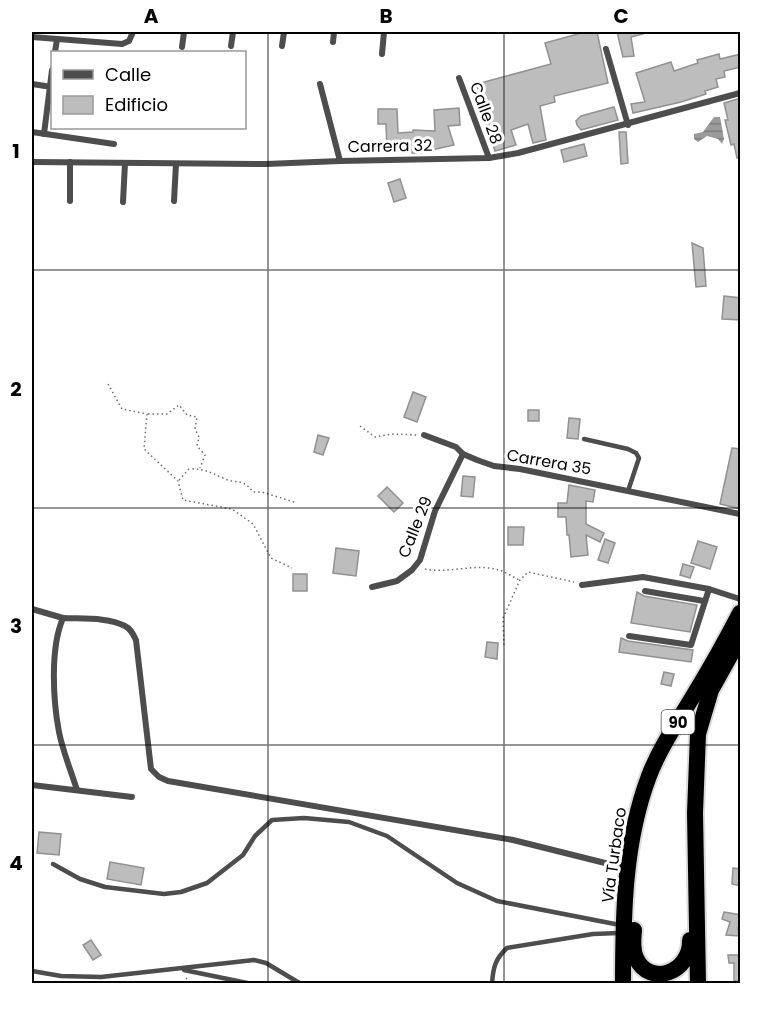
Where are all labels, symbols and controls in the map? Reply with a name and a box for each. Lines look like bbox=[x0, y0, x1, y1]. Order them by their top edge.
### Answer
text: A bbox=[144, 2, 159, 30]
text: B bbox=[379, 2, 393, 30]
text: C bbox=[613, 2, 629, 30]
legend bbox=[51, 51, 246, 129]
text: Calle bbox=[105, 62, 151, 87]
street label: Calle 28 bbox=[464, 79, 508, 147]
text: Edificio bbox=[105, 92, 168, 117]
street label: Carrera 32 bbox=[347, 134, 433, 158]
text: 1 bbox=[12, 137, 20, 165]
text: 2 bbox=[10, 375, 22, 403]
street label: Carrera 35 bbox=[505, 443, 593, 481]
street label: Calle 29 bbox=[392, 493, 438, 561]
text: 3 bbox=[10, 612, 22, 640]
road number: 90 bbox=[662, 710, 694, 734]
street label: Vía Turbaco bbox=[596, 806, 632, 904]
text: 4 bbox=[9, 849, 23, 877]

